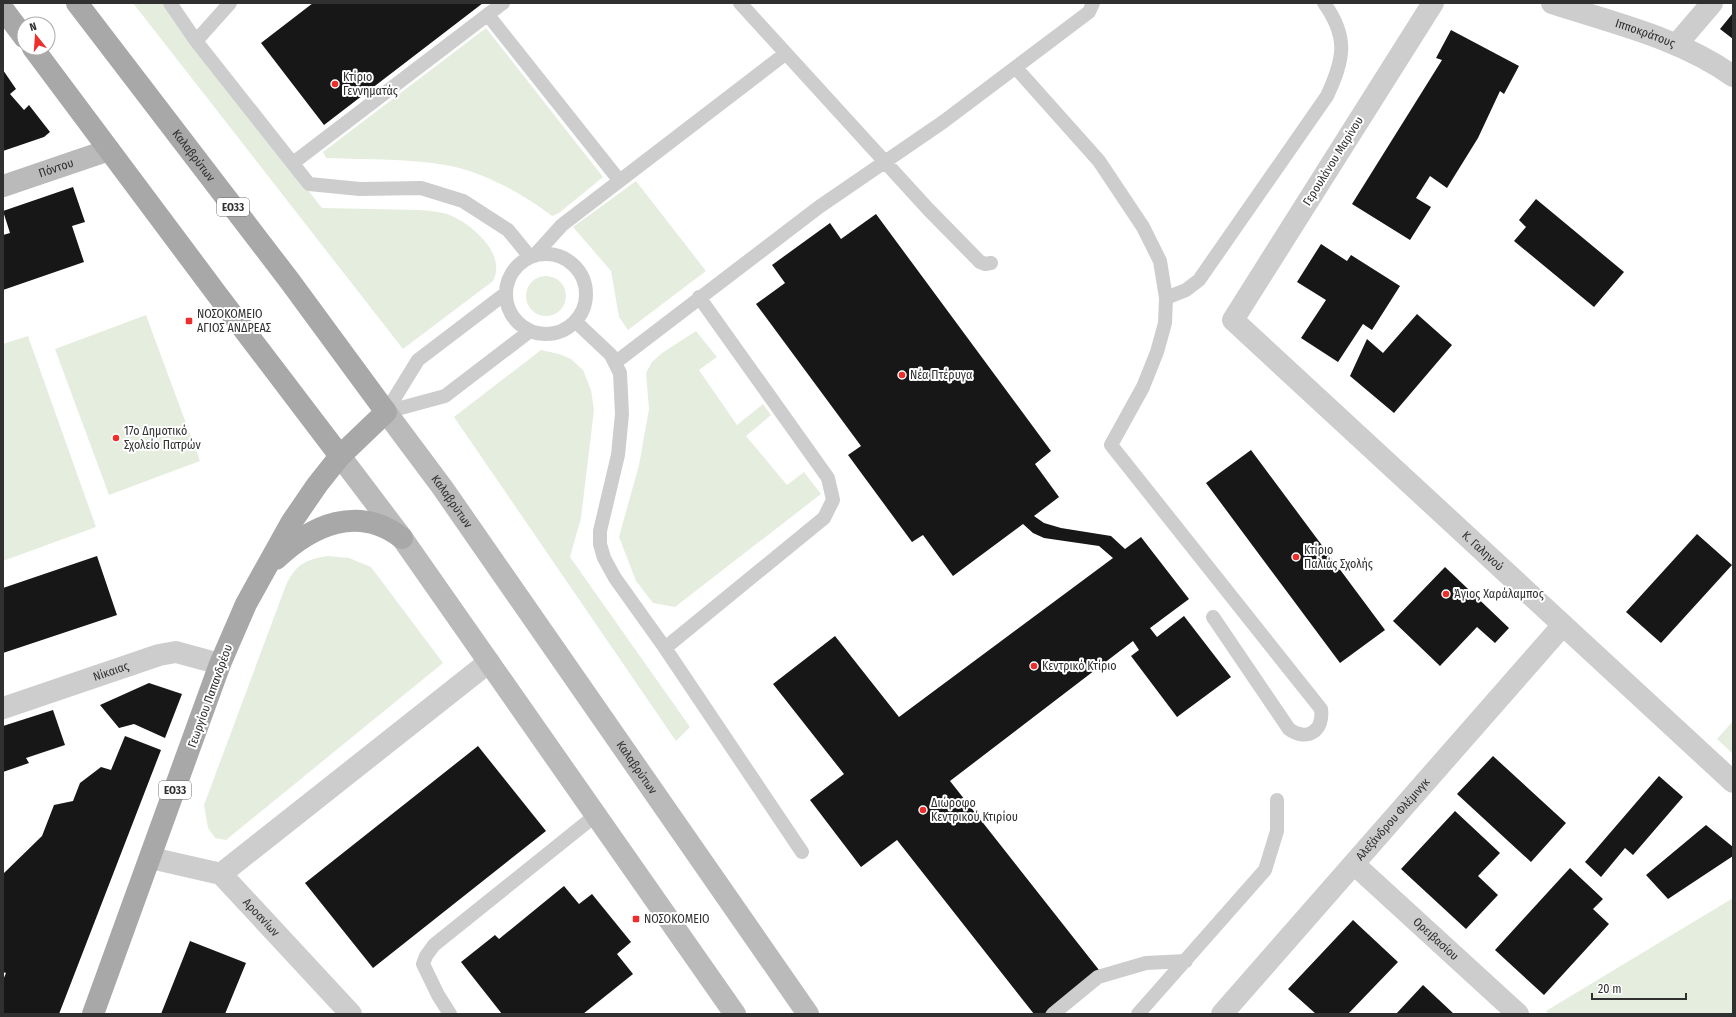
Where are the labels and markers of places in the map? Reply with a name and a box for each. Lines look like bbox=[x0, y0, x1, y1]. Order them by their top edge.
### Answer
place label: Κτίριο Γεννηματάς bbox=[343, 70, 398, 98]
marker: Κτίριο Γεννηματάς bbox=[330, 79, 340, 89]
place label: ΝΟΣΟΚΟΜΕΙΟ ΑΓΙΟΣ ΑΝΔΡΕΑΣ bbox=[197, 307, 271, 335]
marker: ΝΟΣΟΚΟΜΕΙΟ ΑΓΙΟΣ ΑΝΔΡΕΑΣ bbox=[184, 316, 194, 326]
place label: Νέα Πτέρυγα bbox=[910, 368, 972, 382]
marker: Νέα Πτέρυγα bbox=[897, 370, 907, 380]
place label: 17ο Δημοτικό Σχολείο Πατρών bbox=[124, 424, 201, 452]
marker: 17ο Δημοτικό Σχολείο Πατρών bbox=[111, 433, 121, 443]
place label: Κτίριο Παλιάς Σχολής bbox=[1304, 543, 1373, 571]
marker: Κτίριο Παλιάς Σχολής bbox=[1291, 552, 1301, 562]
place label: Άγιος Χαράλαμπος bbox=[1454, 587, 1544, 601]
marker: Άγιος Χαράλαμπος bbox=[1441, 589, 1451, 599]
place label: Κεντρικό Κτίριο bbox=[1042, 659, 1117, 673]
marker: Κεντρικό Κτίριο bbox=[1029, 661, 1039, 671]
place label: Διώροφο Κεντρικού Κτιρίου bbox=[931, 796, 1018, 824]
marker: Διώροφο Κεντρικού Κτιρίου bbox=[918, 805, 928, 815]
place label: ΝΟΣΟΚΟΜΕΙΟ bbox=[644, 912, 710, 926]
marker: ΝΟΣΟΚΟΜΕΙΟ bbox=[631, 914, 641, 924]

